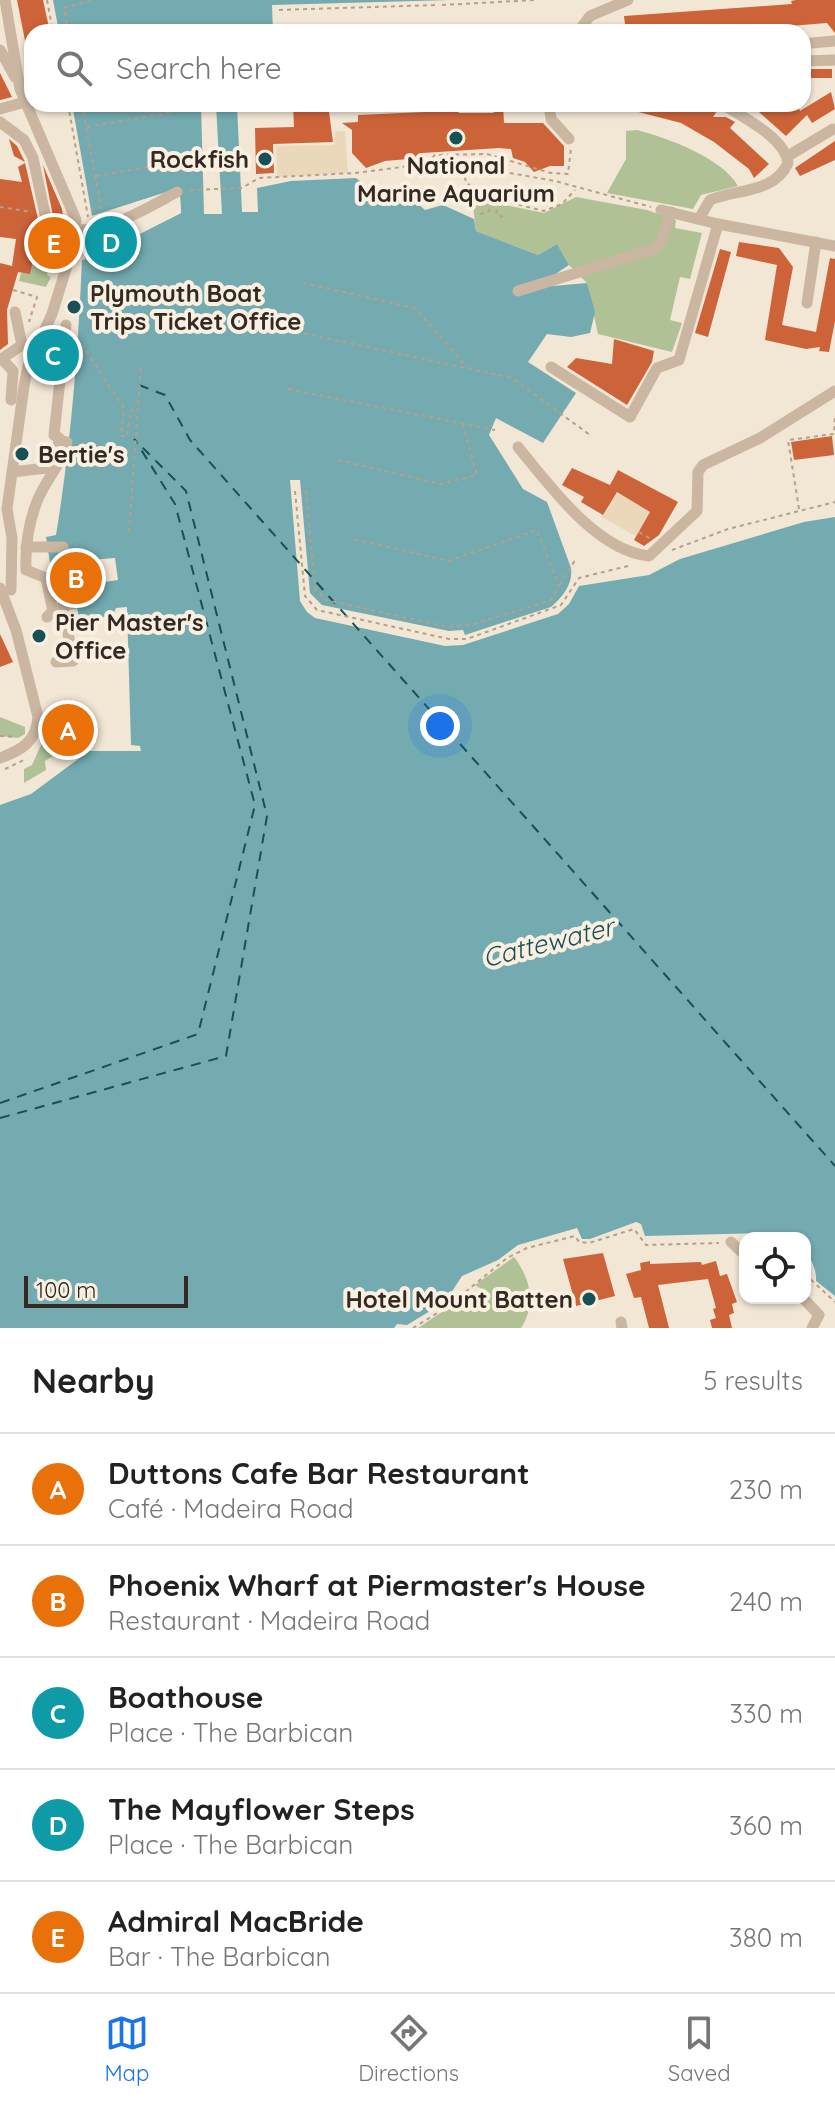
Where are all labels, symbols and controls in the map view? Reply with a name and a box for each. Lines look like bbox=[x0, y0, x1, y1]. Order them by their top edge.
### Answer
search box bbox=[24, 24, 811, 112]
icon: search bbox=[52, 46, 96, 90]
text: Search here bbox=[116, 49, 282, 87]
marker: National Marine Aquarium bbox=[447, 129, 465, 147]
place label: Rockfish bbox=[150, 144, 249, 174]
marker: Rockfish bbox=[256, 150, 274, 168]
place label: National Marine Aquarium bbox=[357, 150, 555, 208]
pin: D bbox=[85, 212, 137, 272]
pin: E bbox=[28, 213, 80, 273]
place label: Plymouth Boat Trips Ticket Office bbox=[90, 278, 302, 336]
marker: Plymouth Boat Trips Ticket Office bbox=[65, 298, 83, 316]
pin: C bbox=[27, 325, 79, 385]
place label: Bertie's bbox=[38, 439, 125, 469]
marker: Bertie's bbox=[13, 445, 31, 463]
pin: B bbox=[50, 548, 102, 608]
place label: Pier Master's Office bbox=[55, 607, 204, 665]
marker: Pier Master's Office bbox=[30, 627, 48, 645]
pin: A bbox=[42, 700, 94, 760]
your location bbox=[420, 706, 460, 746]
water label: Cattewater bbox=[479, 909, 620, 974]
map controls bbox=[739, 1232, 811, 1304]
button: locate bbox=[739, 1232, 811, 1304]
scale bar bbox=[24, 1272, 188, 1308]
text: 100 m bbox=[36, 1276, 96, 1304]
place label: Hotel Mount Batten bbox=[345, 1284, 573, 1314]
marker: Hotel Mount Batten bbox=[580, 1290, 598, 1308]
text: Nearby bbox=[32, 1359, 155, 1402]
text: 5 results bbox=[703, 1364, 803, 1397]
text: Duttons Cafe Bar Restaurant bbox=[108, 1454, 529, 1492]
text: A bbox=[50, 1473, 66, 1506]
text: 230 m bbox=[729, 1473, 803, 1506]
text: Café · Madeira Road bbox=[108, 1492, 353, 1525]
text: Phoenix Wharf at Piermaster's House bbox=[108, 1566, 646, 1604]
text: B bbox=[49, 1585, 67, 1618]
text: 240 m bbox=[729, 1585, 803, 1618]
text: Restaurant · Madeira Road bbox=[108, 1604, 430, 1637]
text: Boathouse bbox=[108, 1678, 264, 1716]
text: C bbox=[50, 1697, 66, 1730]
text: 330 m bbox=[729, 1697, 803, 1730]
text: Place · The Barbican bbox=[108, 1716, 353, 1749]
text: The Mayflower Steps bbox=[108, 1790, 415, 1828]
text: D bbox=[49, 1809, 67, 1842]
text: 360 m bbox=[729, 1809, 803, 1842]
text: Place · The Barbican bbox=[108, 1828, 353, 1861]
text: Admiral MacBride bbox=[108, 1902, 364, 1940]
text: E bbox=[51, 1921, 65, 1954]
text: 380 m bbox=[729, 1921, 803, 1954]
text: Bar · The Barbican bbox=[108, 1940, 330, 1973]
tab: Map bbox=[104, 2011, 149, 2087]
tab: Directions bbox=[358, 2011, 459, 2087]
tab: Saved bbox=[668, 2011, 731, 2087]

